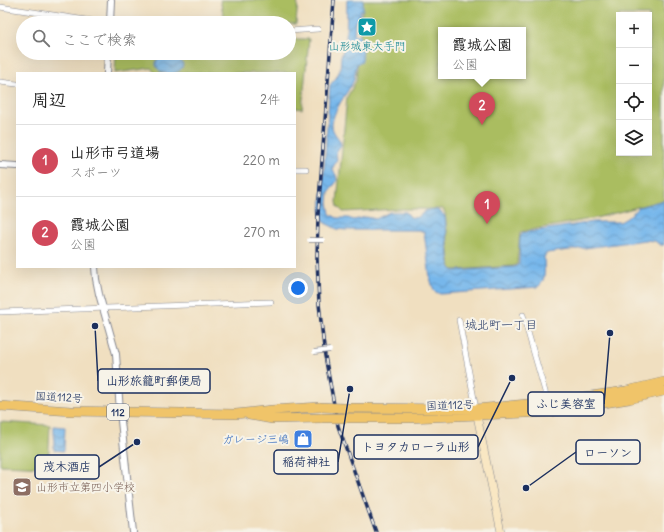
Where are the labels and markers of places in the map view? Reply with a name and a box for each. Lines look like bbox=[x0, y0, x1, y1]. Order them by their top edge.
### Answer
place icon: 山形城東大手門 bbox=[356, 16, 378, 38]
place label: 山形城東大手門 bbox=[329, 39, 406, 53]
pin: 2 bbox=[469, 92, 495, 125]
pin: 1 bbox=[474, 191, 500, 224]
callout: 山形旅籠町郵便局 bbox=[98, 369, 210, 393]
callout: ふじ美容室 bbox=[528, 392, 604, 416]
shop icon: ガレージ三嶋 bbox=[292, 428, 314, 450]
place label: ガレージ三嶋 bbox=[222, 432, 289, 446]
callout: トヨタカローラ山形 bbox=[354, 435, 478, 459]
callout: ローソン bbox=[576, 440, 640, 464]
callout: 稲荷神社 bbox=[274, 450, 338, 474]
callout: 茂木酒店 bbox=[35, 455, 99, 479]
school or university icon: 山形市立第四小学校 bbox=[11, 476, 33, 498]
place label: 山形市立第四小学校 bbox=[36, 480, 135, 494]

